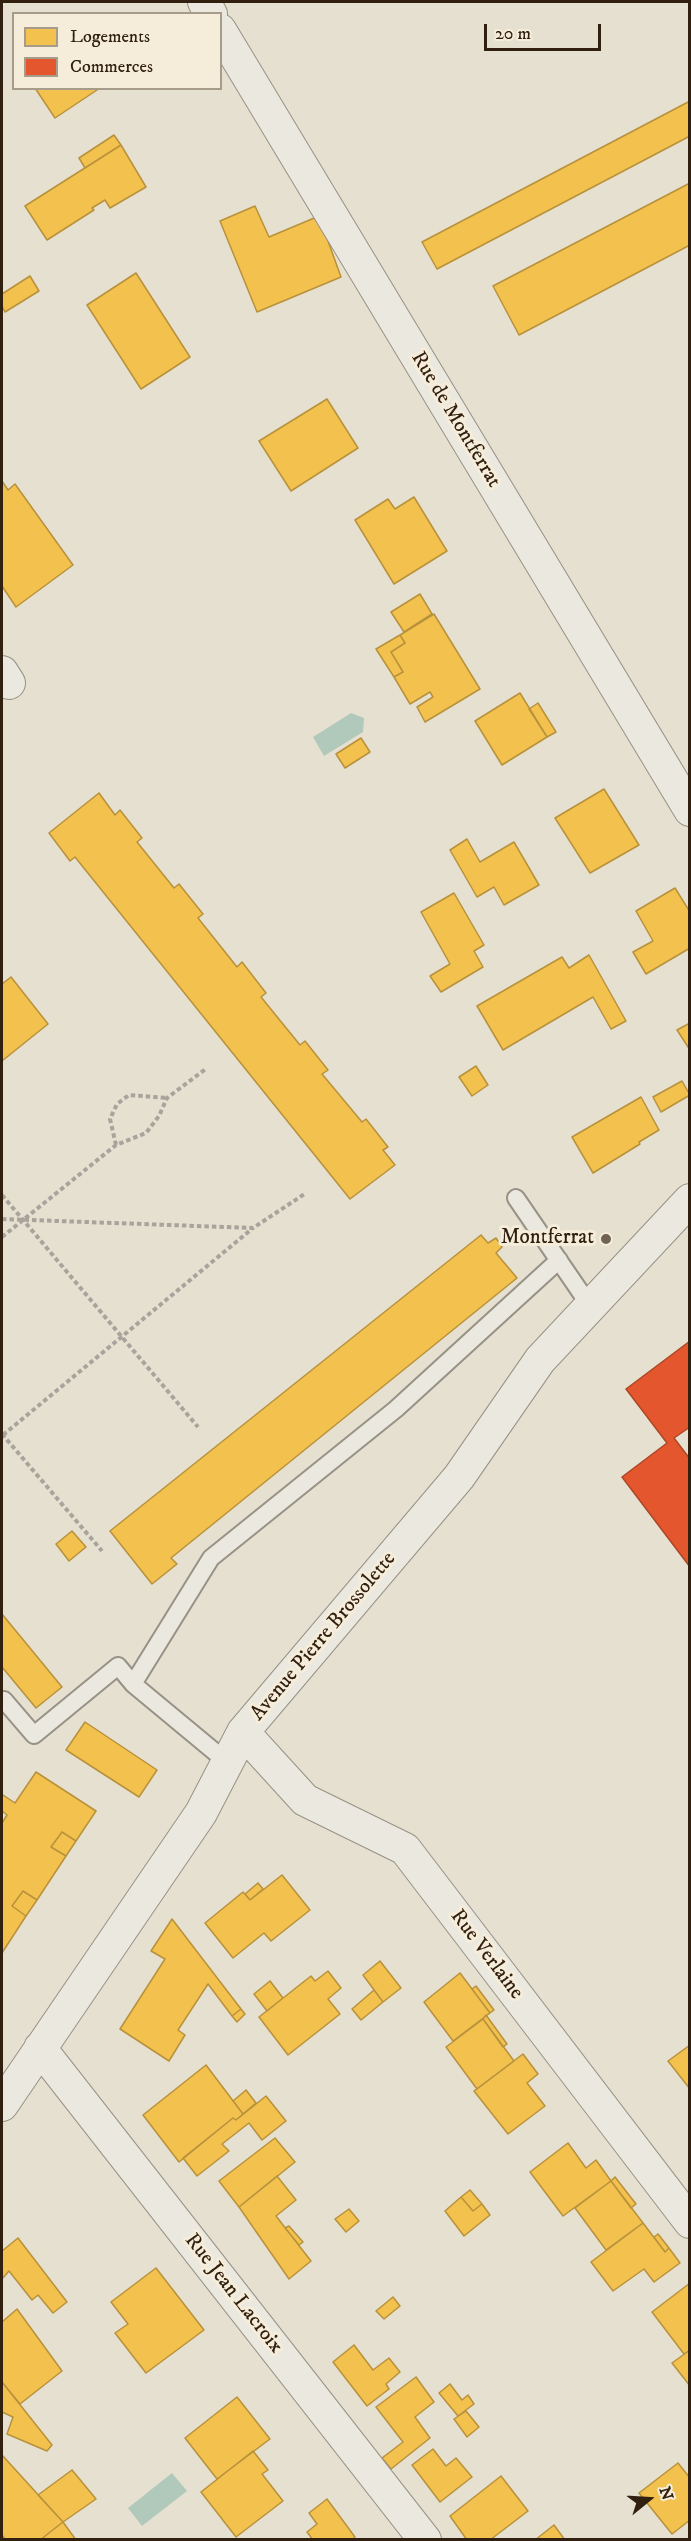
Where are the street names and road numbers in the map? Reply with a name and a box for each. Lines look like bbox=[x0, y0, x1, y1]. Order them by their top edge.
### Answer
street label: Rue de Montferrat bbox=[404, 347, 506, 493]
street label: Avenue Pierre Brossolette bbox=[246, 1547, 402, 1727]
street label: Rue Verlaine bbox=[444, 1905, 528, 2005]
street label: Rue Jean Lacroix bbox=[178, 2229, 288, 2359]

